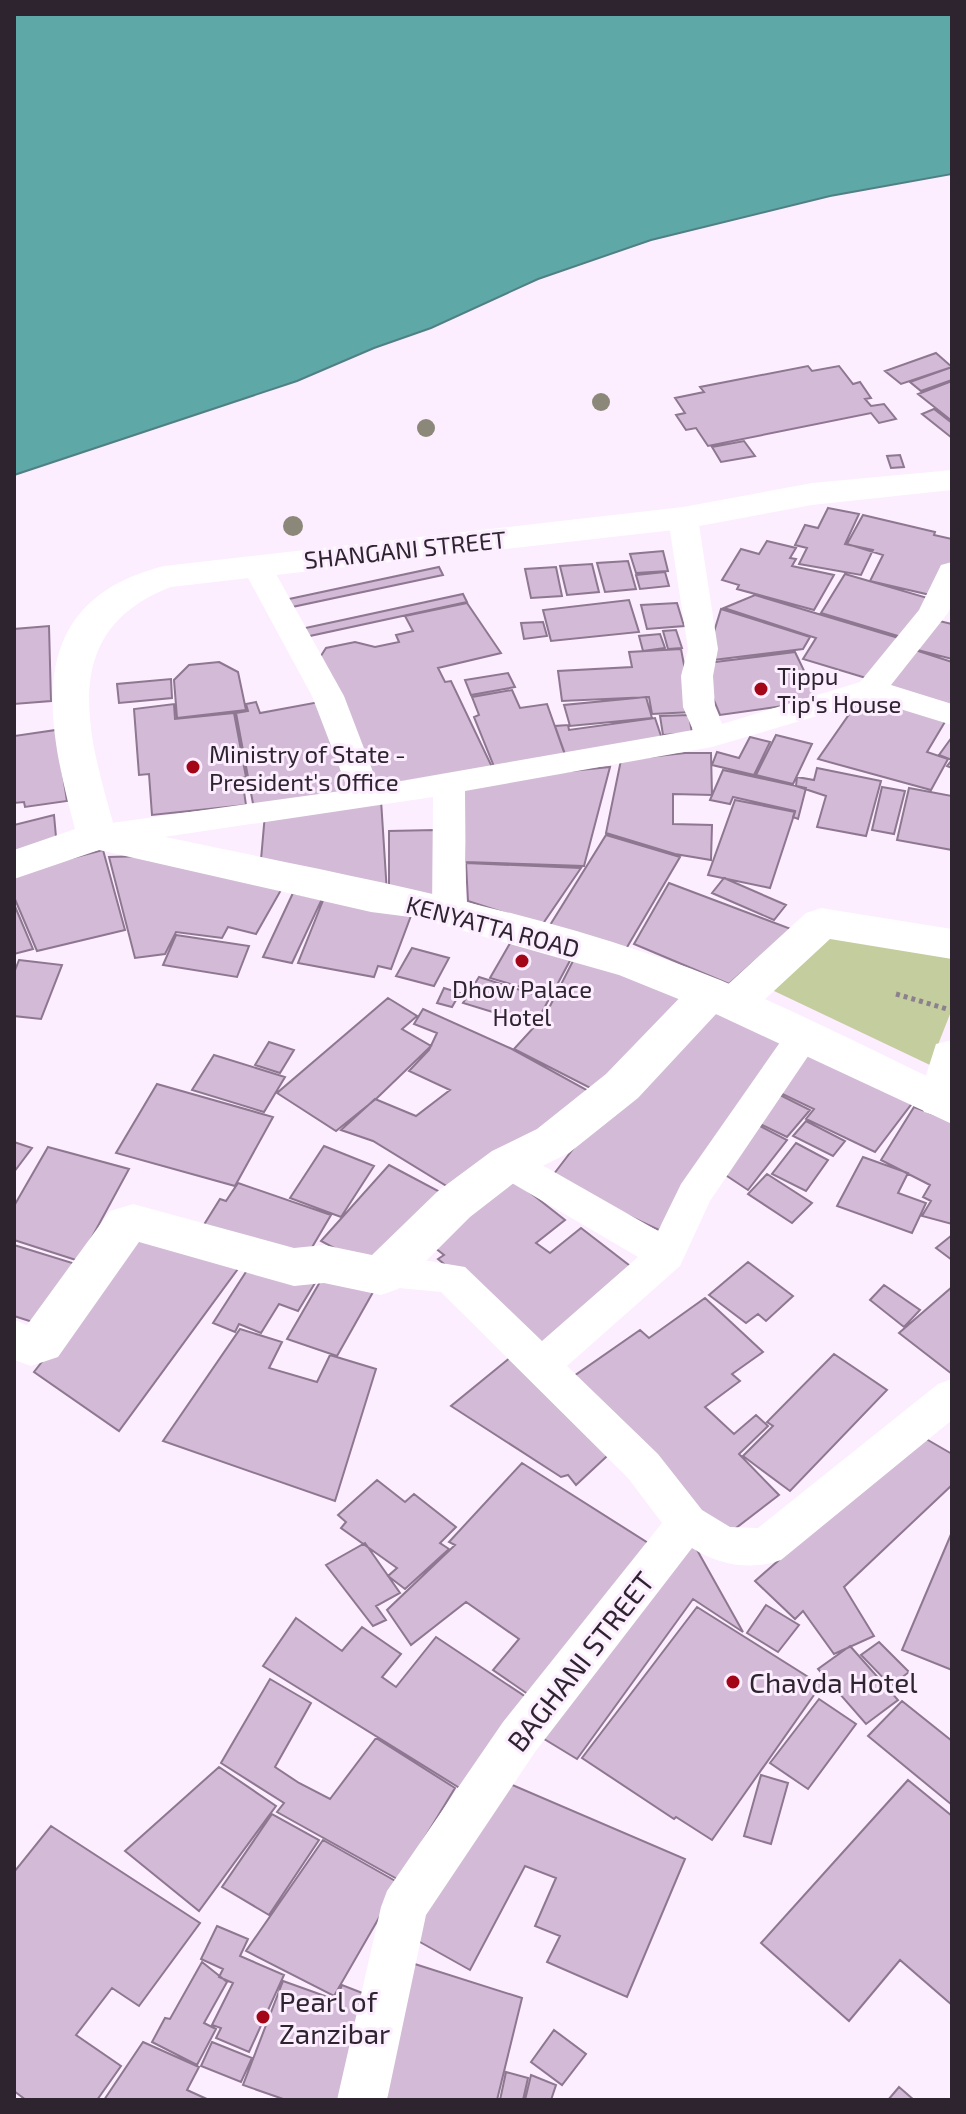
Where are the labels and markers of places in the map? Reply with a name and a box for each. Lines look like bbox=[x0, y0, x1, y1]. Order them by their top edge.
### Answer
place label: Tippu Tip's House bbox=[777, 661, 901, 718]
marker: Tippu Tip's House bbox=[752, 680, 770, 698]
place label: Ministry of State - President's Office bbox=[209, 739, 406, 796]
marker: Ministry of State - President's Office bbox=[184, 758, 202, 776]
marker: Dhow Palace Hotel bbox=[513, 952, 531, 970]
place label: Dhow Palace Hotel bbox=[452, 974, 592, 1031]
place label: Chavda Hotel bbox=[749, 1665, 918, 1699]
marker: Chavda Hotel bbox=[724, 1673, 742, 1691]
place label: Pearl of Zanzibar bbox=[279, 1984, 390, 2050]
marker: Pearl of Zanzibar bbox=[254, 2008, 272, 2026]

